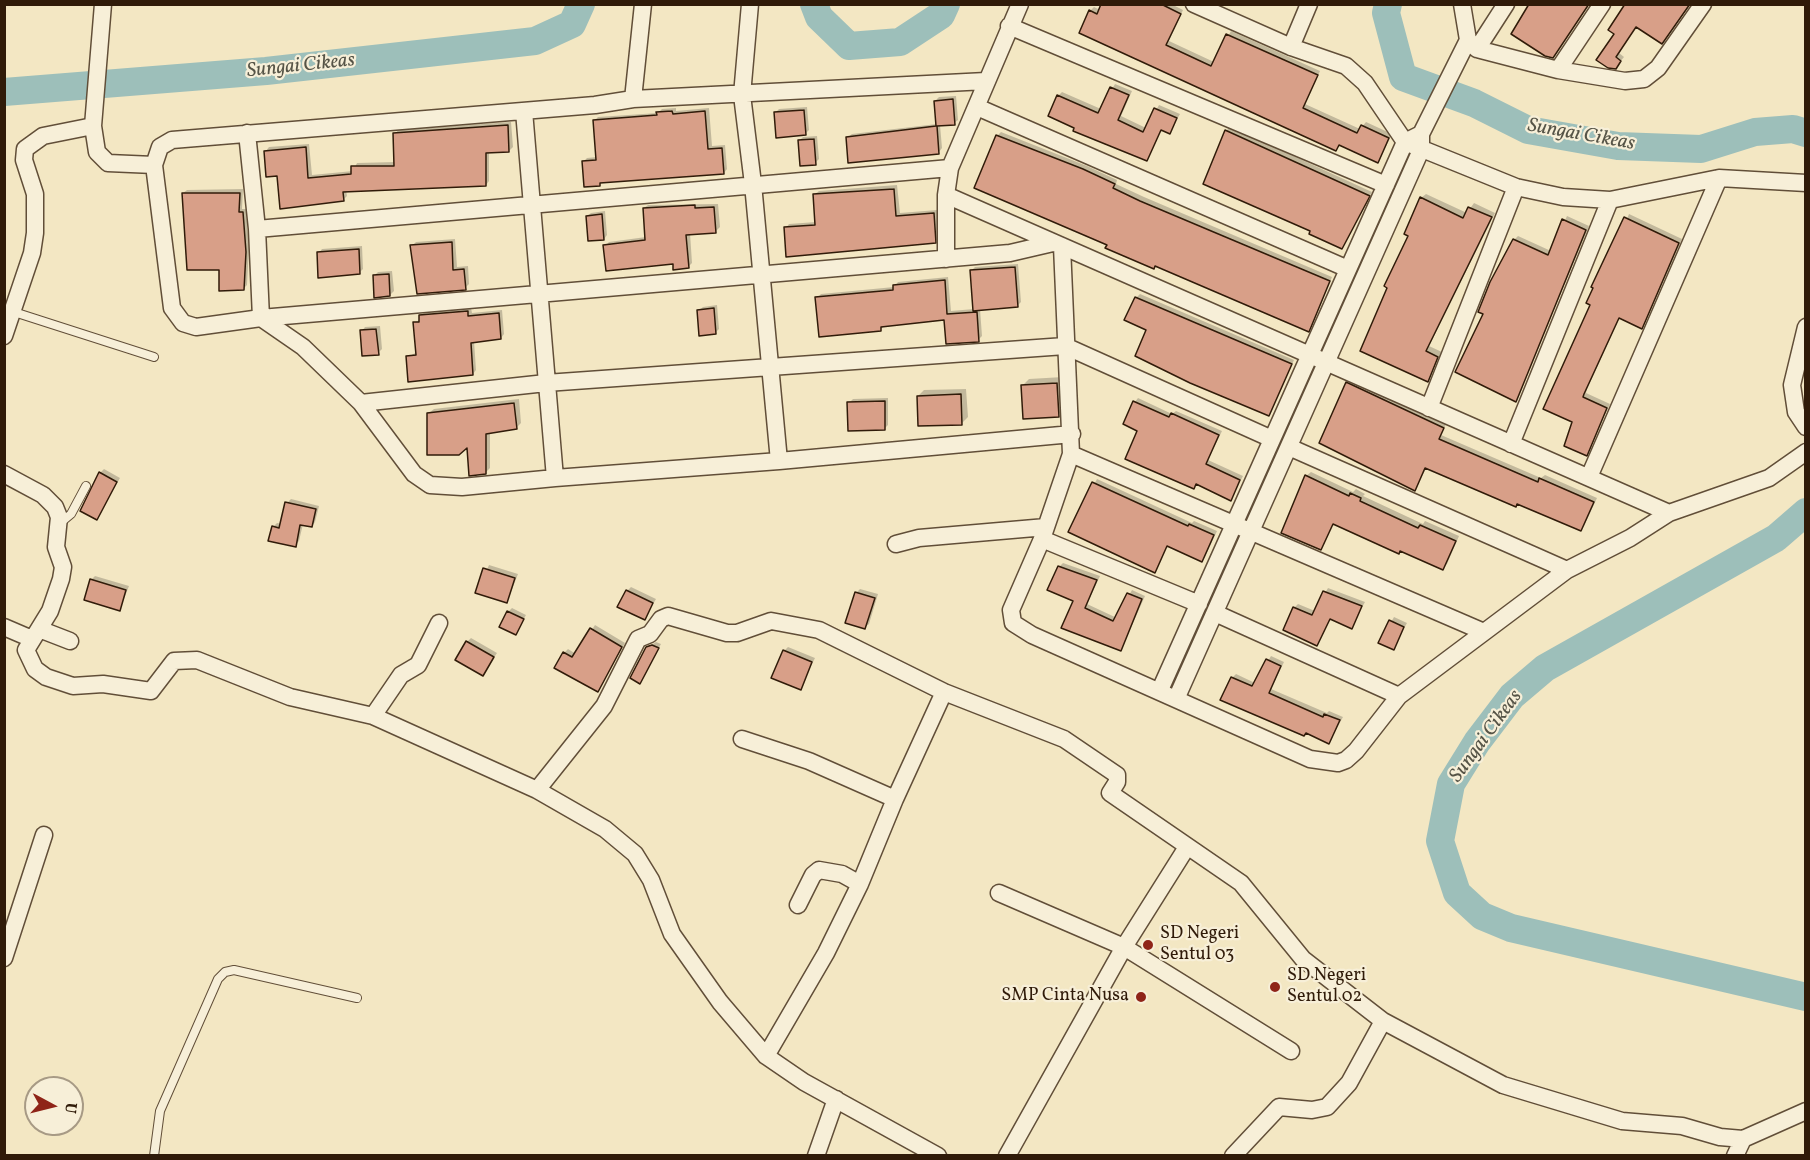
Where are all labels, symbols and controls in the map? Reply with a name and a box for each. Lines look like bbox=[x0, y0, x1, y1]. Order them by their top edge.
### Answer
water label: Sungai Cikeas bbox=[246, 49, 356, 85]
water label: Sungai Cikeas bbox=[1526, 115, 1636, 157]
water label: Sungai Cikeas bbox=[1445, 686, 1529, 788]
place label: SD Negeri Sentul 03 bbox=[1160, 924, 1239, 966]
marker: SD Negeri Sentul 03 bbox=[1141, 938, 1155, 952]
place label: SD Negeri Sentul 02 bbox=[1287, 966, 1366, 1008]
marker: SD Negeri Sentul 02 bbox=[1268, 980, 1282, 994]
place label: SMP Cinta Nusa bbox=[1001, 986, 1129, 1008]
marker: SMP Cinta Nusa bbox=[1134, 990, 1148, 1004]
north arrow bbox=[24, 1076, 84, 1136]
text: U bbox=[58, 1101, 81, 1115]

